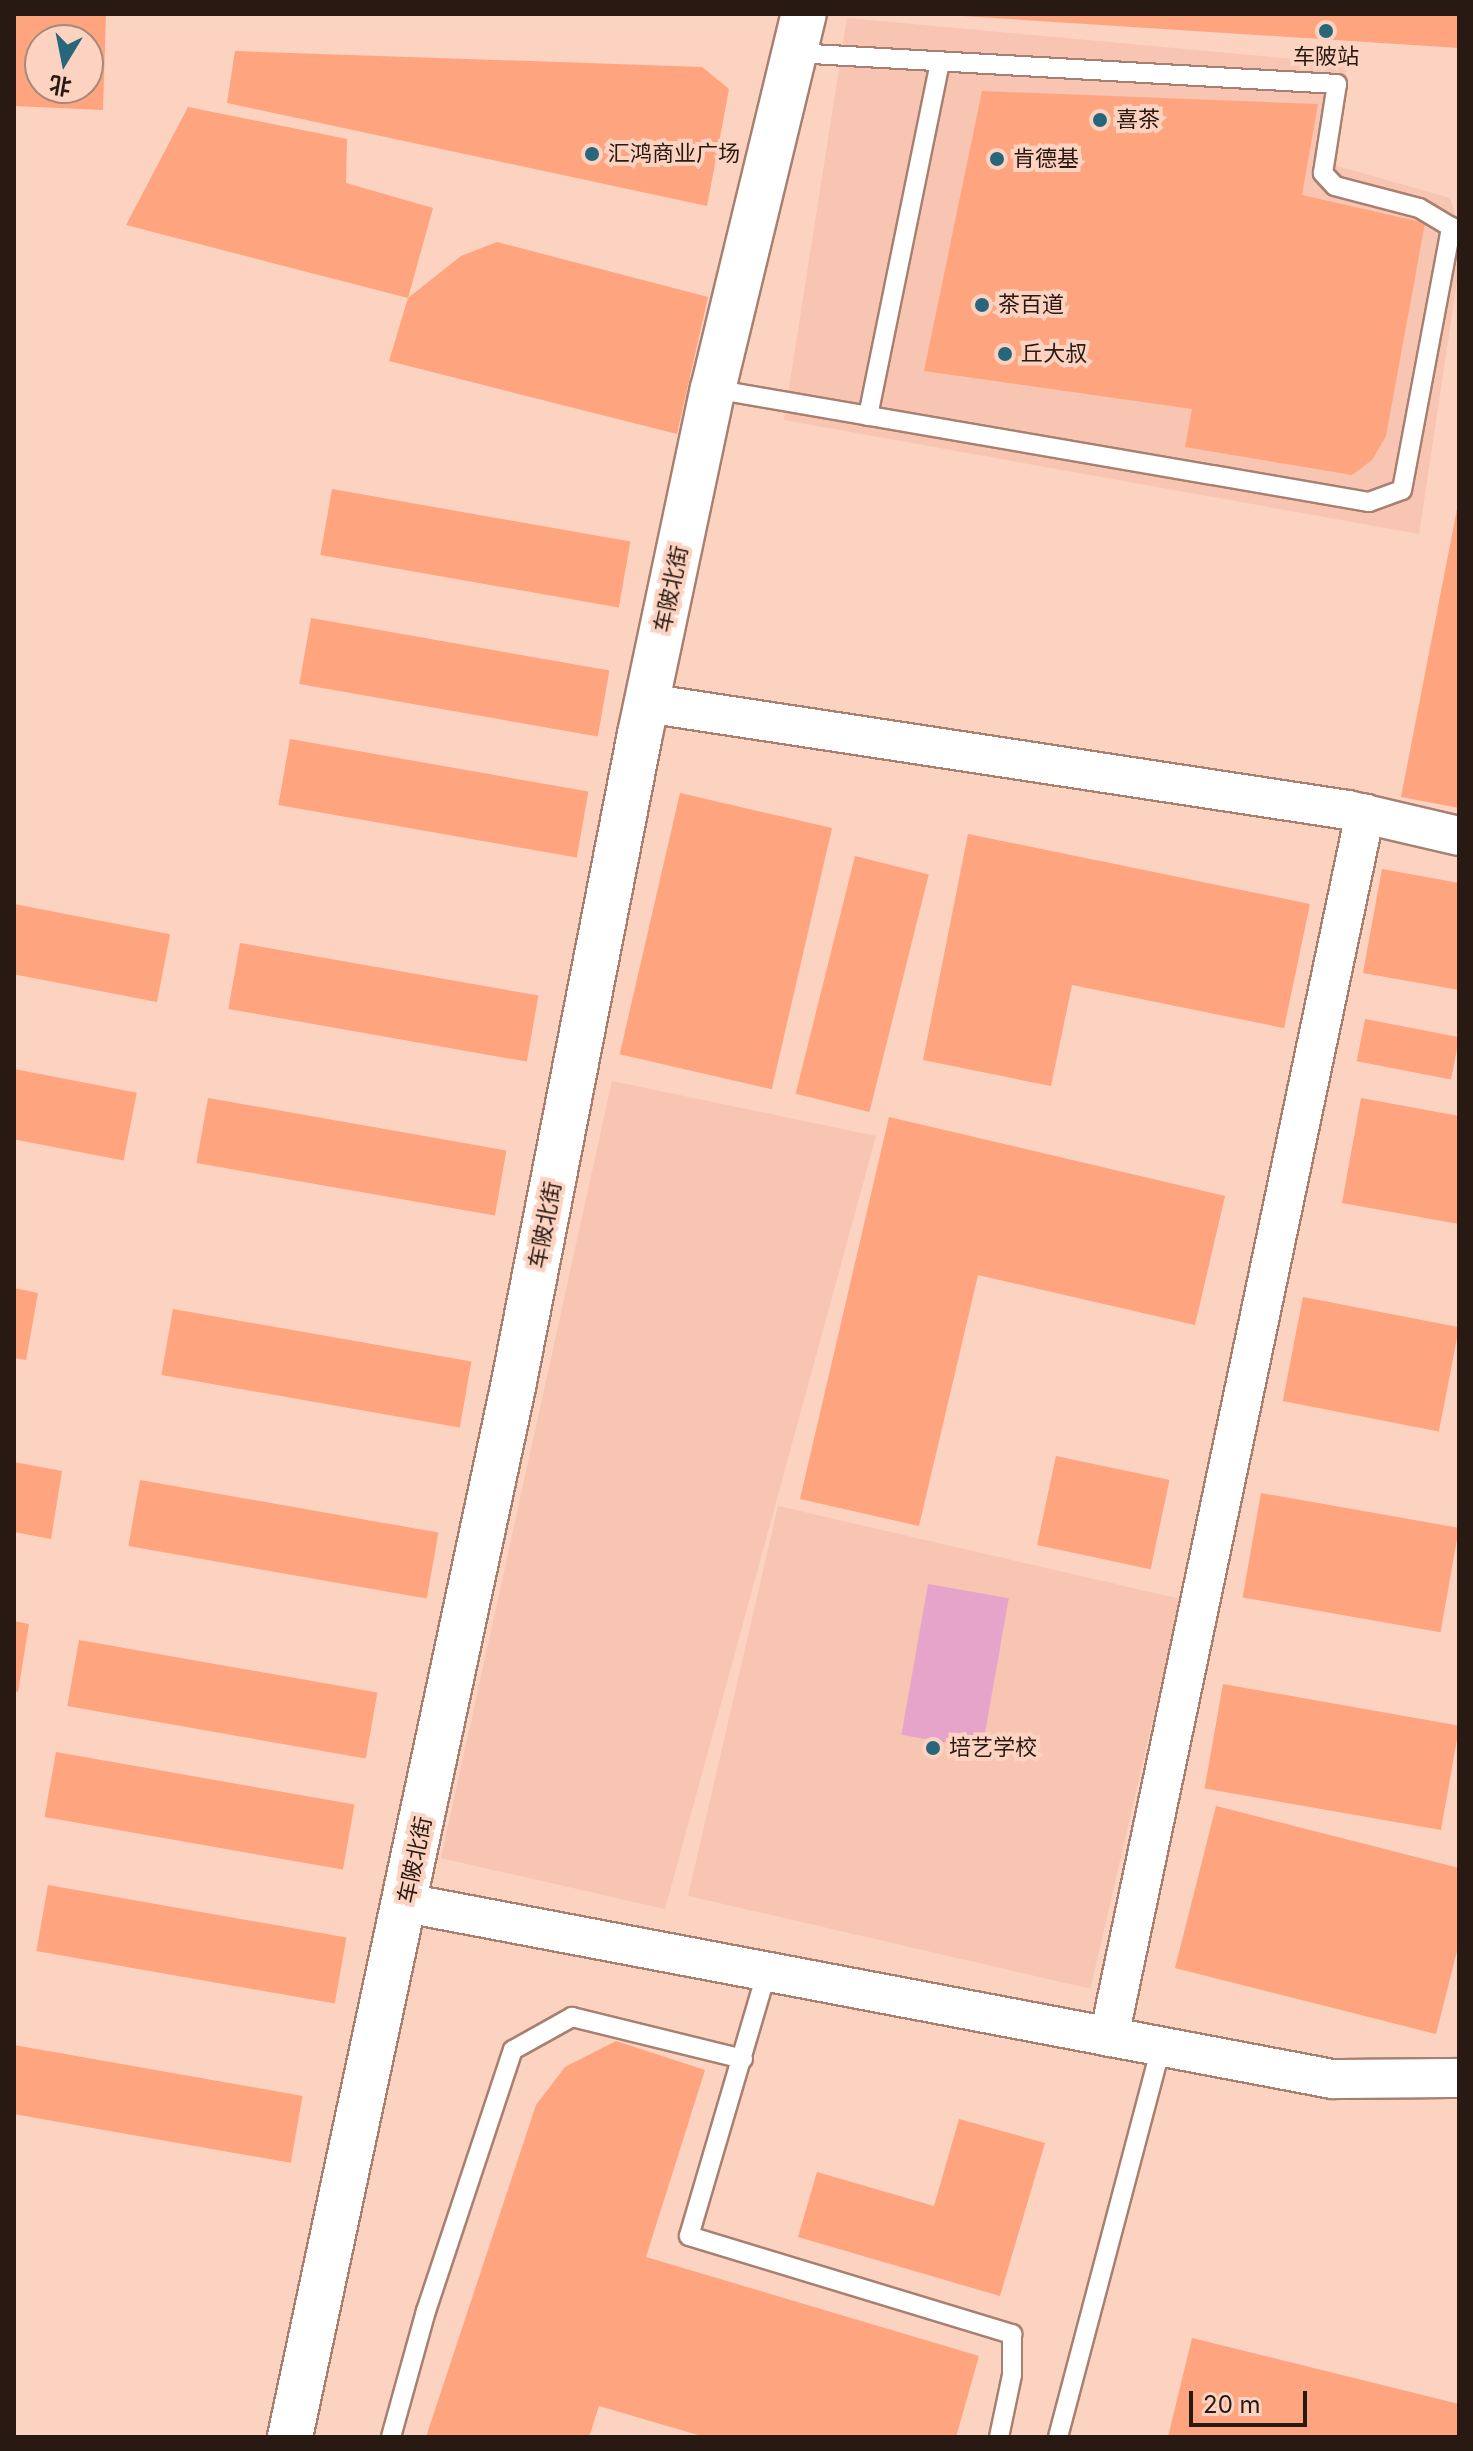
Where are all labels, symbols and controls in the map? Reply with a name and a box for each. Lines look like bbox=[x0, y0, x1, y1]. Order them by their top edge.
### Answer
marker: 车陂站 bbox=[1317, 22, 1335, 40]
north arrow bbox=[24, 24, 104, 104]
place label: 车陂站 bbox=[1293, 44, 1359, 70]
text: 北 bbox=[47, 71, 73, 100]
place label: 喜茶 bbox=[1116, 107, 1160, 133]
marker: 喜茶 bbox=[1091, 111, 1109, 129]
place label: 汇鸿商业广场 bbox=[608, 141, 740, 167]
marker: 汇鸿商业广场 bbox=[583, 145, 601, 163]
place label: 肯德基 bbox=[1013, 146, 1079, 172]
marker: 肯德基 bbox=[988, 150, 1006, 168]
place label: 茶百道 bbox=[998, 292, 1064, 318]
marker: 茶百道 bbox=[973, 296, 991, 314]
place label: 丘大叔 bbox=[1021, 341, 1087, 367]
marker: 丘大叔 bbox=[996, 345, 1014, 363]
street label: 车陂北街 bbox=[649, 543, 693, 635]
street label: 车陂北街 bbox=[524, 1179, 566, 1271]
place label: 培艺学校 bbox=[949, 1735, 1037, 1761]
marker: 培艺学校 bbox=[924, 1739, 942, 1757]
street label: 车陂北街 bbox=[393, 1814, 437, 1906]
scale bar bbox=[1193, 2375, 1311, 2425]
text: 20 m bbox=[1203, 2390, 1261, 2419]

